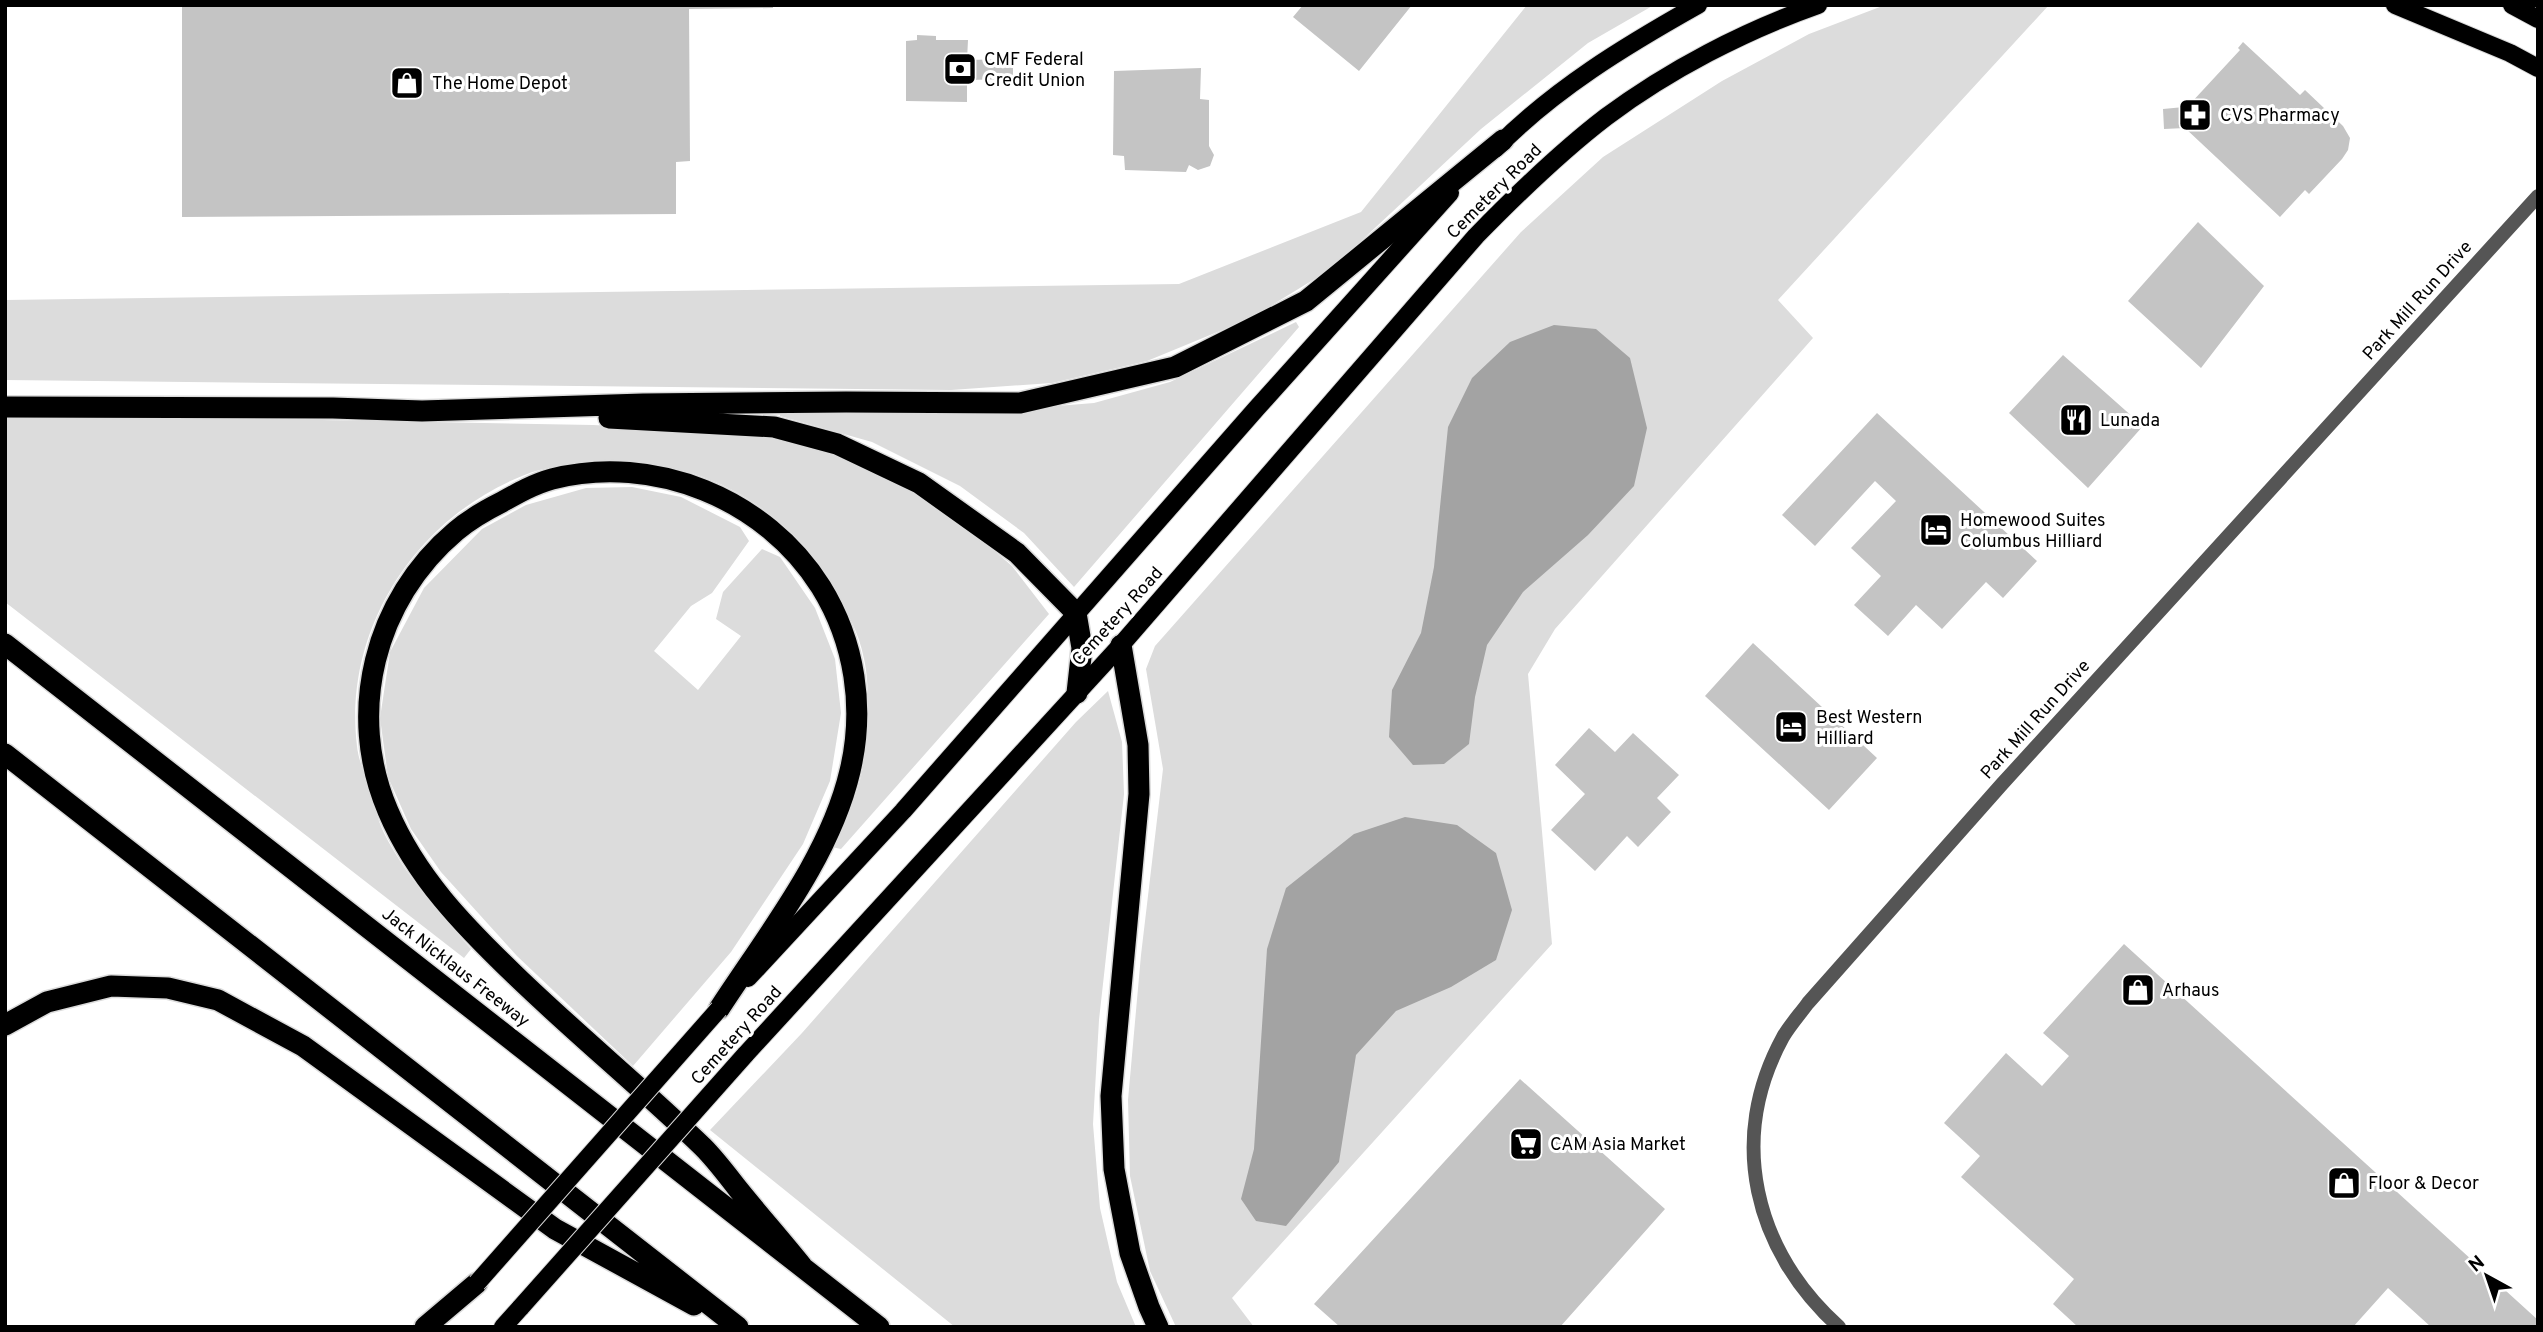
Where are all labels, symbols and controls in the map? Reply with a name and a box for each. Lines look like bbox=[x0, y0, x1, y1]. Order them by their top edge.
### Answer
place label: CMF Federal Credit Union bbox=[984, 49, 1085, 93]
bank icon: CMF Federal Credit Union bbox=[941, 50, 979, 88]
shop icon: The Home Depot bbox=[388, 64, 426, 102]
place label: The Home Depot bbox=[432, 73, 568, 96]
pharmacy icon: CVS Pharmacy bbox=[2176, 96, 2214, 134]
place label: CVS Pharmacy bbox=[2220, 105, 2340, 128]
street label: Cemetery Road bbox=[1442, 139, 1548, 245]
street label: Park Mill Run Drive bbox=[2358, 236, 2478, 366]
restaurant icon: Lunada bbox=[2057, 401, 2095, 439]
place label: Lunada bbox=[2100, 410, 2160, 433]
place label: Homewood Suites Columbus Hilliard bbox=[1960, 510, 2105, 554]
hotel icon: Homewood Suites Columbus Hilliard bbox=[1917, 511, 1955, 549]
street label: Cemetery Road bbox=[1068, 563, 1169, 671]
street label: Park Mill Run Drive bbox=[1976, 655, 2096, 785]
place label: Best Western Hilliard bbox=[1816, 707, 1922, 751]
hotel icon: Best Western Hilliard bbox=[1772, 708, 1810, 746]
street label: Jack Nicklaus Freeway bbox=[376, 903, 534, 1033]
shop icon: Arhaus bbox=[2119, 971, 2157, 1009]
place label: Arhaus bbox=[2162, 980, 2219, 1003]
street label: Cemetery Road bbox=[687, 982, 788, 1090]
supermarket icon: CAM Asia Market bbox=[1507, 1125, 1545, 1163]
place label: CAM Asia Market bbox=[1550, 1134, 1686, 1157]
shop icon: Floor & Decor bbox=[2325, 1164, 2363, 1202]
place label: Floor & Decor bbox=[2368, 1173, 2479, 1196]
north arrow bbox=[2452, 1241, 2522, 1311]
text: N bbox=[2464, 1251, 2490, 1278]

